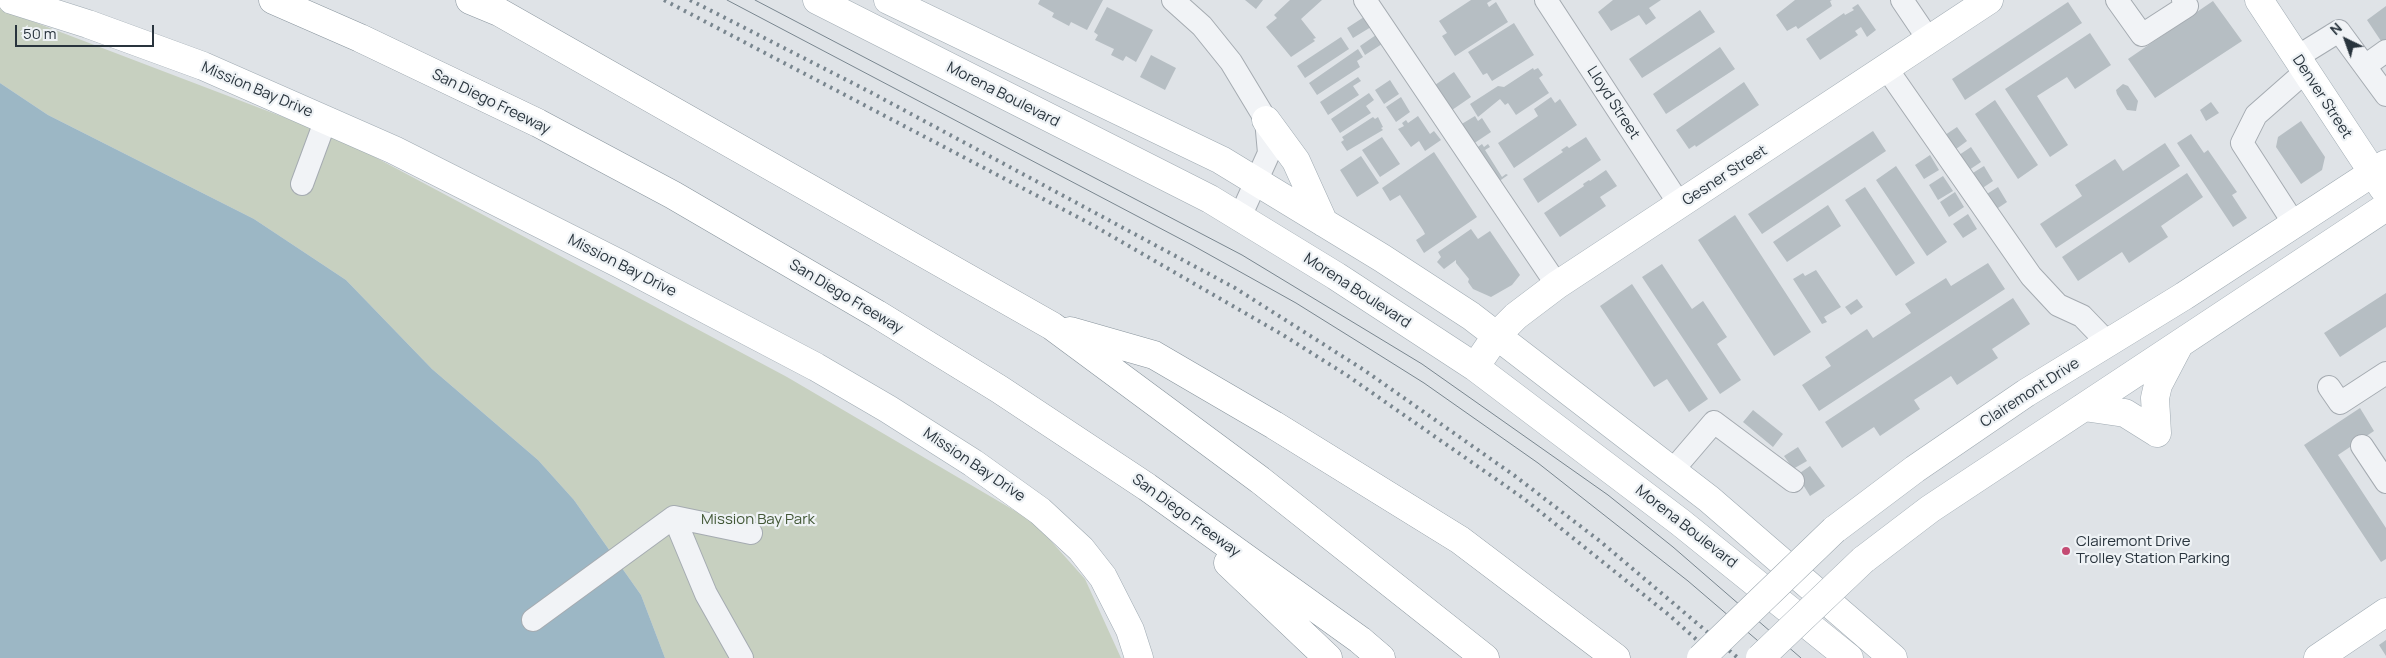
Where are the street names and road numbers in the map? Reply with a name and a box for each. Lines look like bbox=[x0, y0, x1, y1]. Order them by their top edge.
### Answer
street label: Denver Street bbox=[2288, 52, 2356, 142]
street label: Mission Bay Drive bbox=[199, 58, 315, 122]
street label: Morena Boulevard bbox=[944, 59, 1062, 131]
street label: Lloyd Street bbox=[1583, 63, 1643, 143]
street label: San Diego Freeway bbox=[429, 66, 553, 138]
street label: Gesner Street bbox=[1679, 142, 1771, 210]
street label: Mission Bay Drive bbox=[565, 231, 679, 301]
street label: Morena Boulevard bbox=[1300, 250, 1414, 332]
street label: San Diego Freeway bbox=[786, 256, 906, 338]
street label: Clairemont Drive bbox=[1977, 354, 2083, 432]
street label: Mission Bay Drive bbox=[920, 424, 1028, 506]
street label: San Diego Freeway bbox=[1128, 471, 1244, 561]
street label: Morena Boulevard bbox=[1632, 482, 1740, 572]

